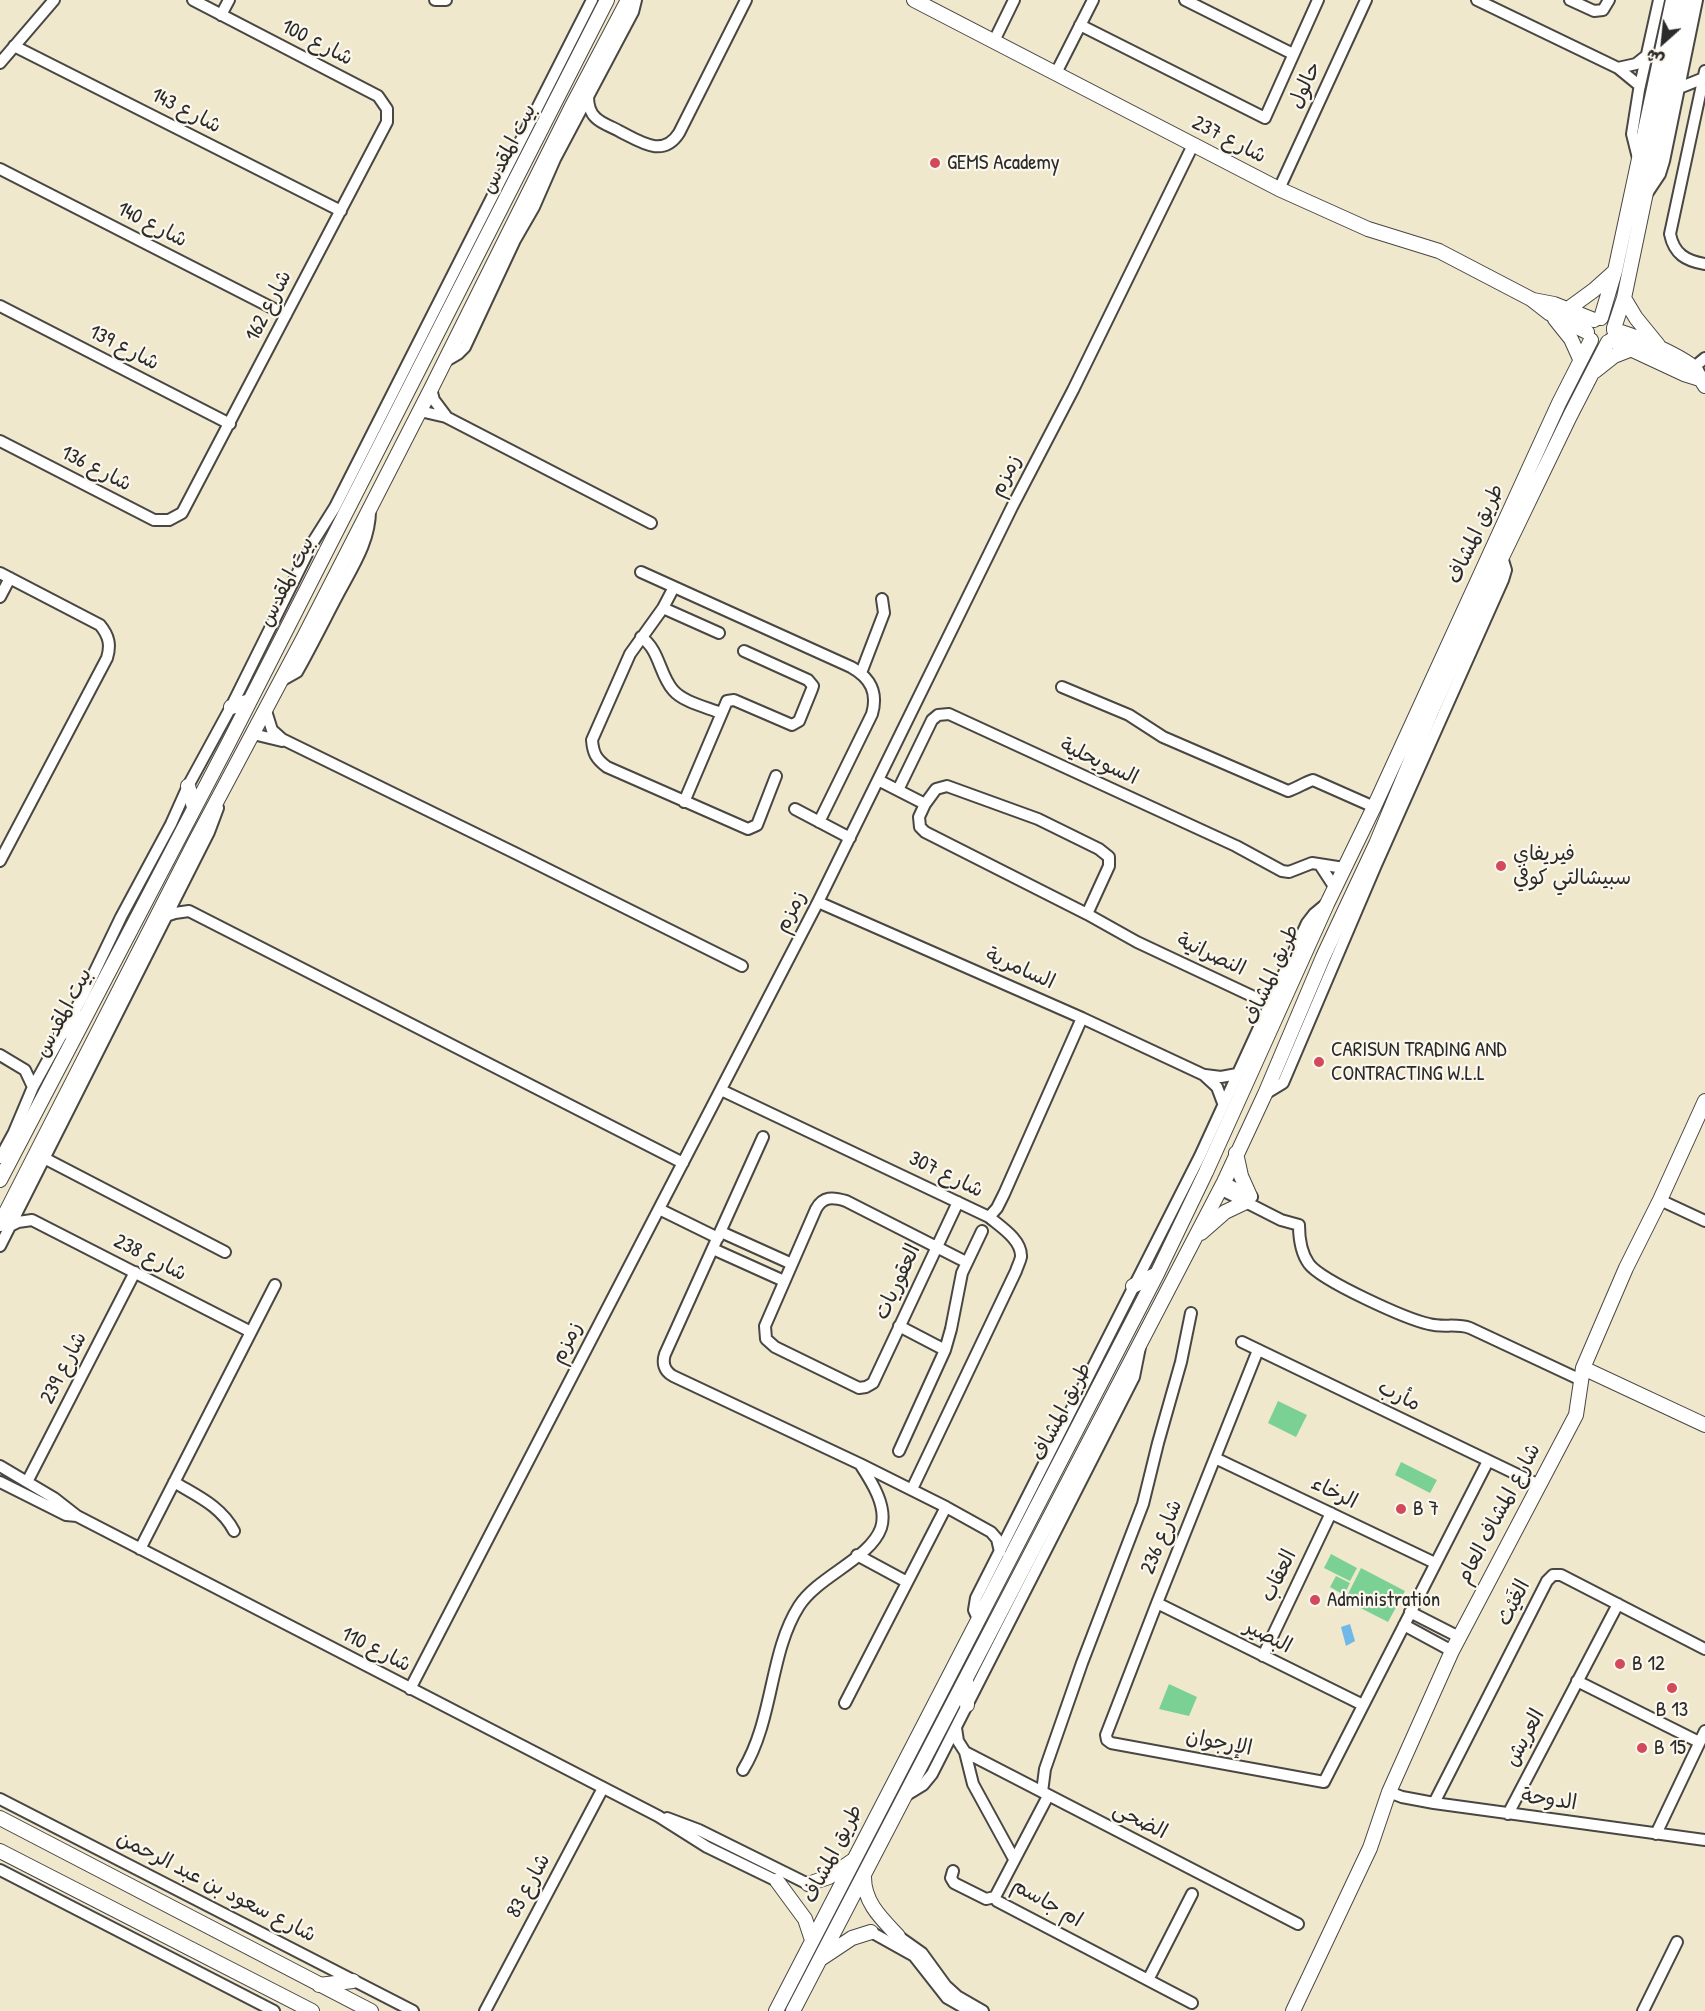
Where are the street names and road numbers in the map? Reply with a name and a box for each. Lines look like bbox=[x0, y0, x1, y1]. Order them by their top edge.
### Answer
street label: شارع 100 bbox=[277, 14, 357, 72]
street label: حالول bbox=[1283, 59, 1327, 113]
street label: شارع 143 bbox=[147, 83, 225, 139]
street label: بيت المقدس bbox=[476, 100, 542, 198]
street label: شارع 237 bbox=[1188, 111, 1270, 169]
street label: شارع 140 bbox=[113, 197, 191, 253]
street label: شارع 162 bbox=[240, 266, 298, 346]
street label: شارع 139 bbox=[85, 320, 163, 376]
street label: شارع 136 bbox=[57, 441, 135, 497]
street label: زمزم bbox=[985, 451, 1027, 501]
street label: طريق المشاف bbox=[1442, 480, 1510, 588]
street label: بيت المقدس bbox=[254, 533, 320, 631]
street label: السويحلية bbox=[1056, 733, 1142, 791]
street label: زمزم bbox=[770, 887, 812, 937]
street label: طريق المشاف bbox=[1239, 921, 1305, 1029]
street label: النصرانية bbox=[1172, 928, 1250, 982]
street label: السامرية bbox=[981, 943, 1059, 995]
street label: بيت المقدس bbox=[30, 964, 98, 1062]
street label: شارع 307 bbox=[905, 1146, 987, 1204]
street label: شارع 238 bbox=[109, 1229, 191, 1287]
street label: العقوريات bbox=[870, 1240, 926, 1324]
street label: زمزم bbox=[546, 1318, 588, 1368]
street label: شارع 239 bbox=[35, 1328, 93, 1408]
street label: طريق المشاف bbox=[1026, 1359, 1098, 1465]
street label: مأرب bbox=[1374, 1375, 1424, 1417]
street label: شارع المشاف العام bbox=[1451, 1439, 1547, 1589]
street label: الرخاء bbox=[1307, 1471, 1361, 1515]
street label: شارع 236 bbox=[1136, 1496, 1188, 1578]
street label: العقاب bbox=[1256, 1546, 1302, 1606]
street label: الغَيْث bbox=[1492, 1576, 1536, 1630]
street label: البصير bbox=[1240, 1614, 1296, 1660]
street label: شارع 110 bbox=[337, 1622, 415, 1678]
street label: العريش bbox=[1499, 1705, 1551, 1771]
street label: الإرجوان bbox=[1184, 1724, 1254, 1762]
street label: الدوحة bbox=[1519, 1784, 1579, 1816]
street label: الضحى bbox=[1109, 1797, 1171, 1845]
street label: طريق المشاف bbox=[797, 1801, 869, 1907]
street label: شارع سعود بن عبد الرحمن bbox=[112, 1826, 320, 1948]
street label: شارع 83 bbox=[502, 1850, 556, 1922]
street label: ام جاسم bbox=[1007, 1873, 1087, 1933]

